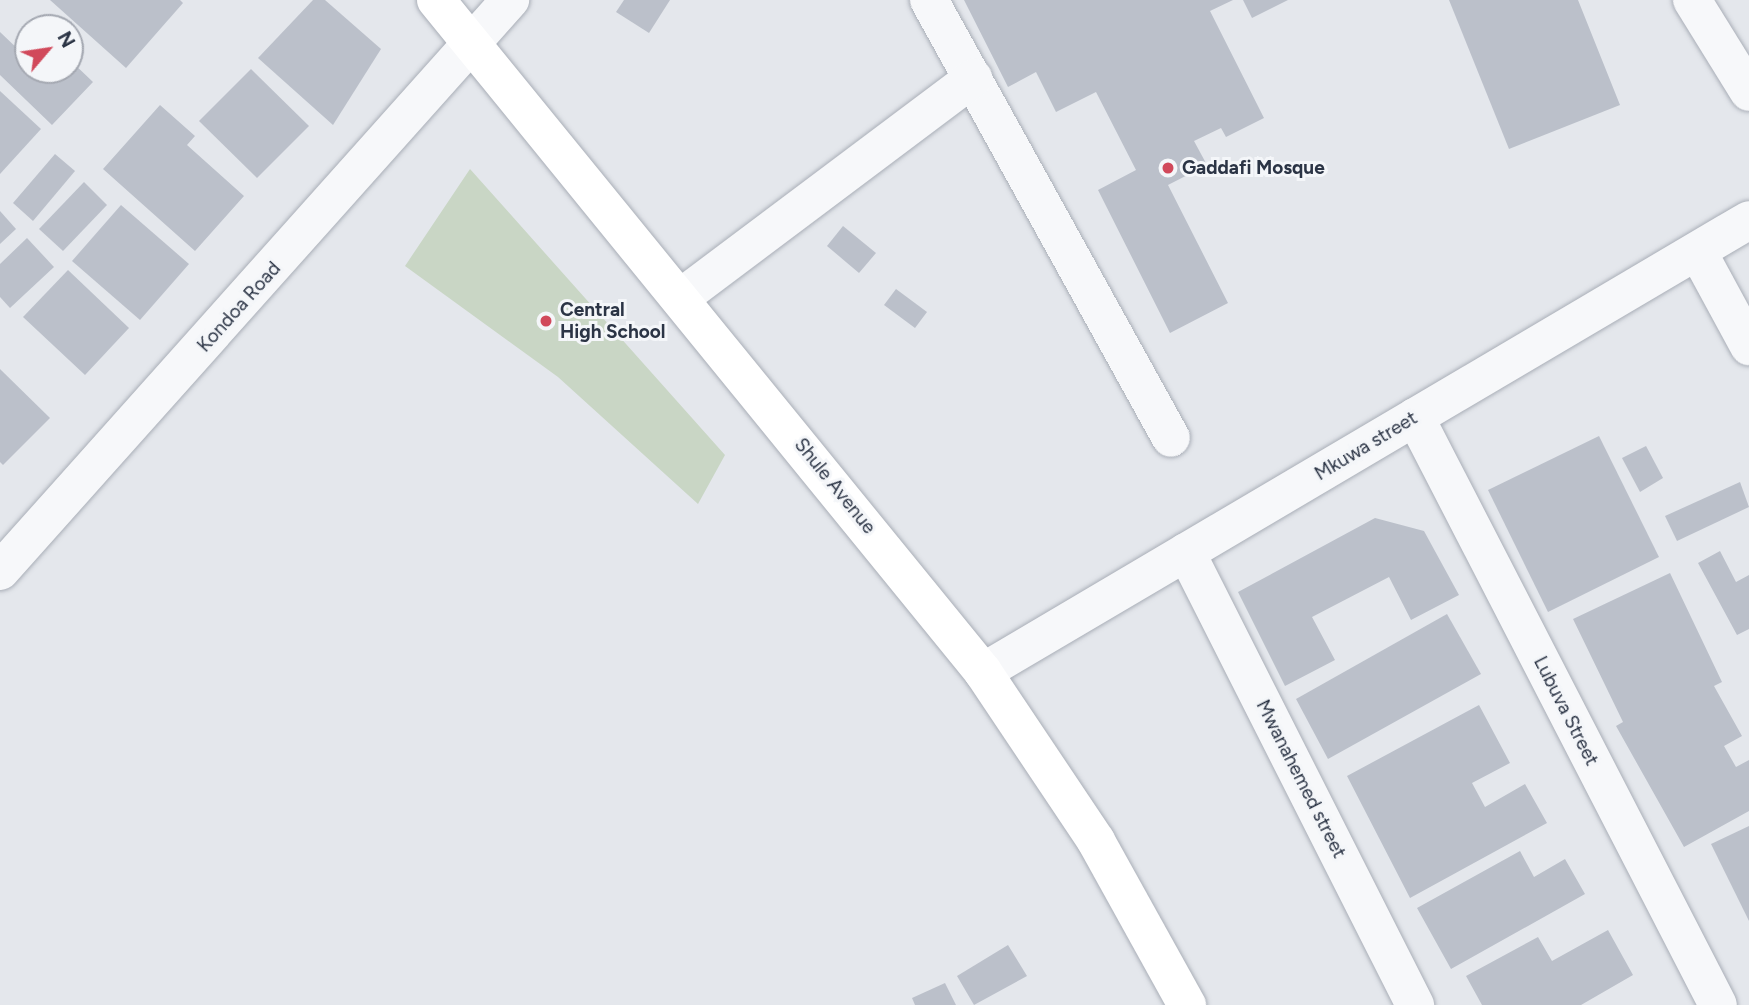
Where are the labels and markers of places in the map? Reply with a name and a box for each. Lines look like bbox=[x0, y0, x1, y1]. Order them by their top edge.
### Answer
place label: Gaddafi Mosque bbox=[1182, 157, 1325, 179]
marker: Gaddafi Mosque bbox=[1160, 160, 1176, 176]
place label: Central High School bbox=[560, 299, 665, 343]
marker: Central High School bbox=[538, 313, 554, 329]

